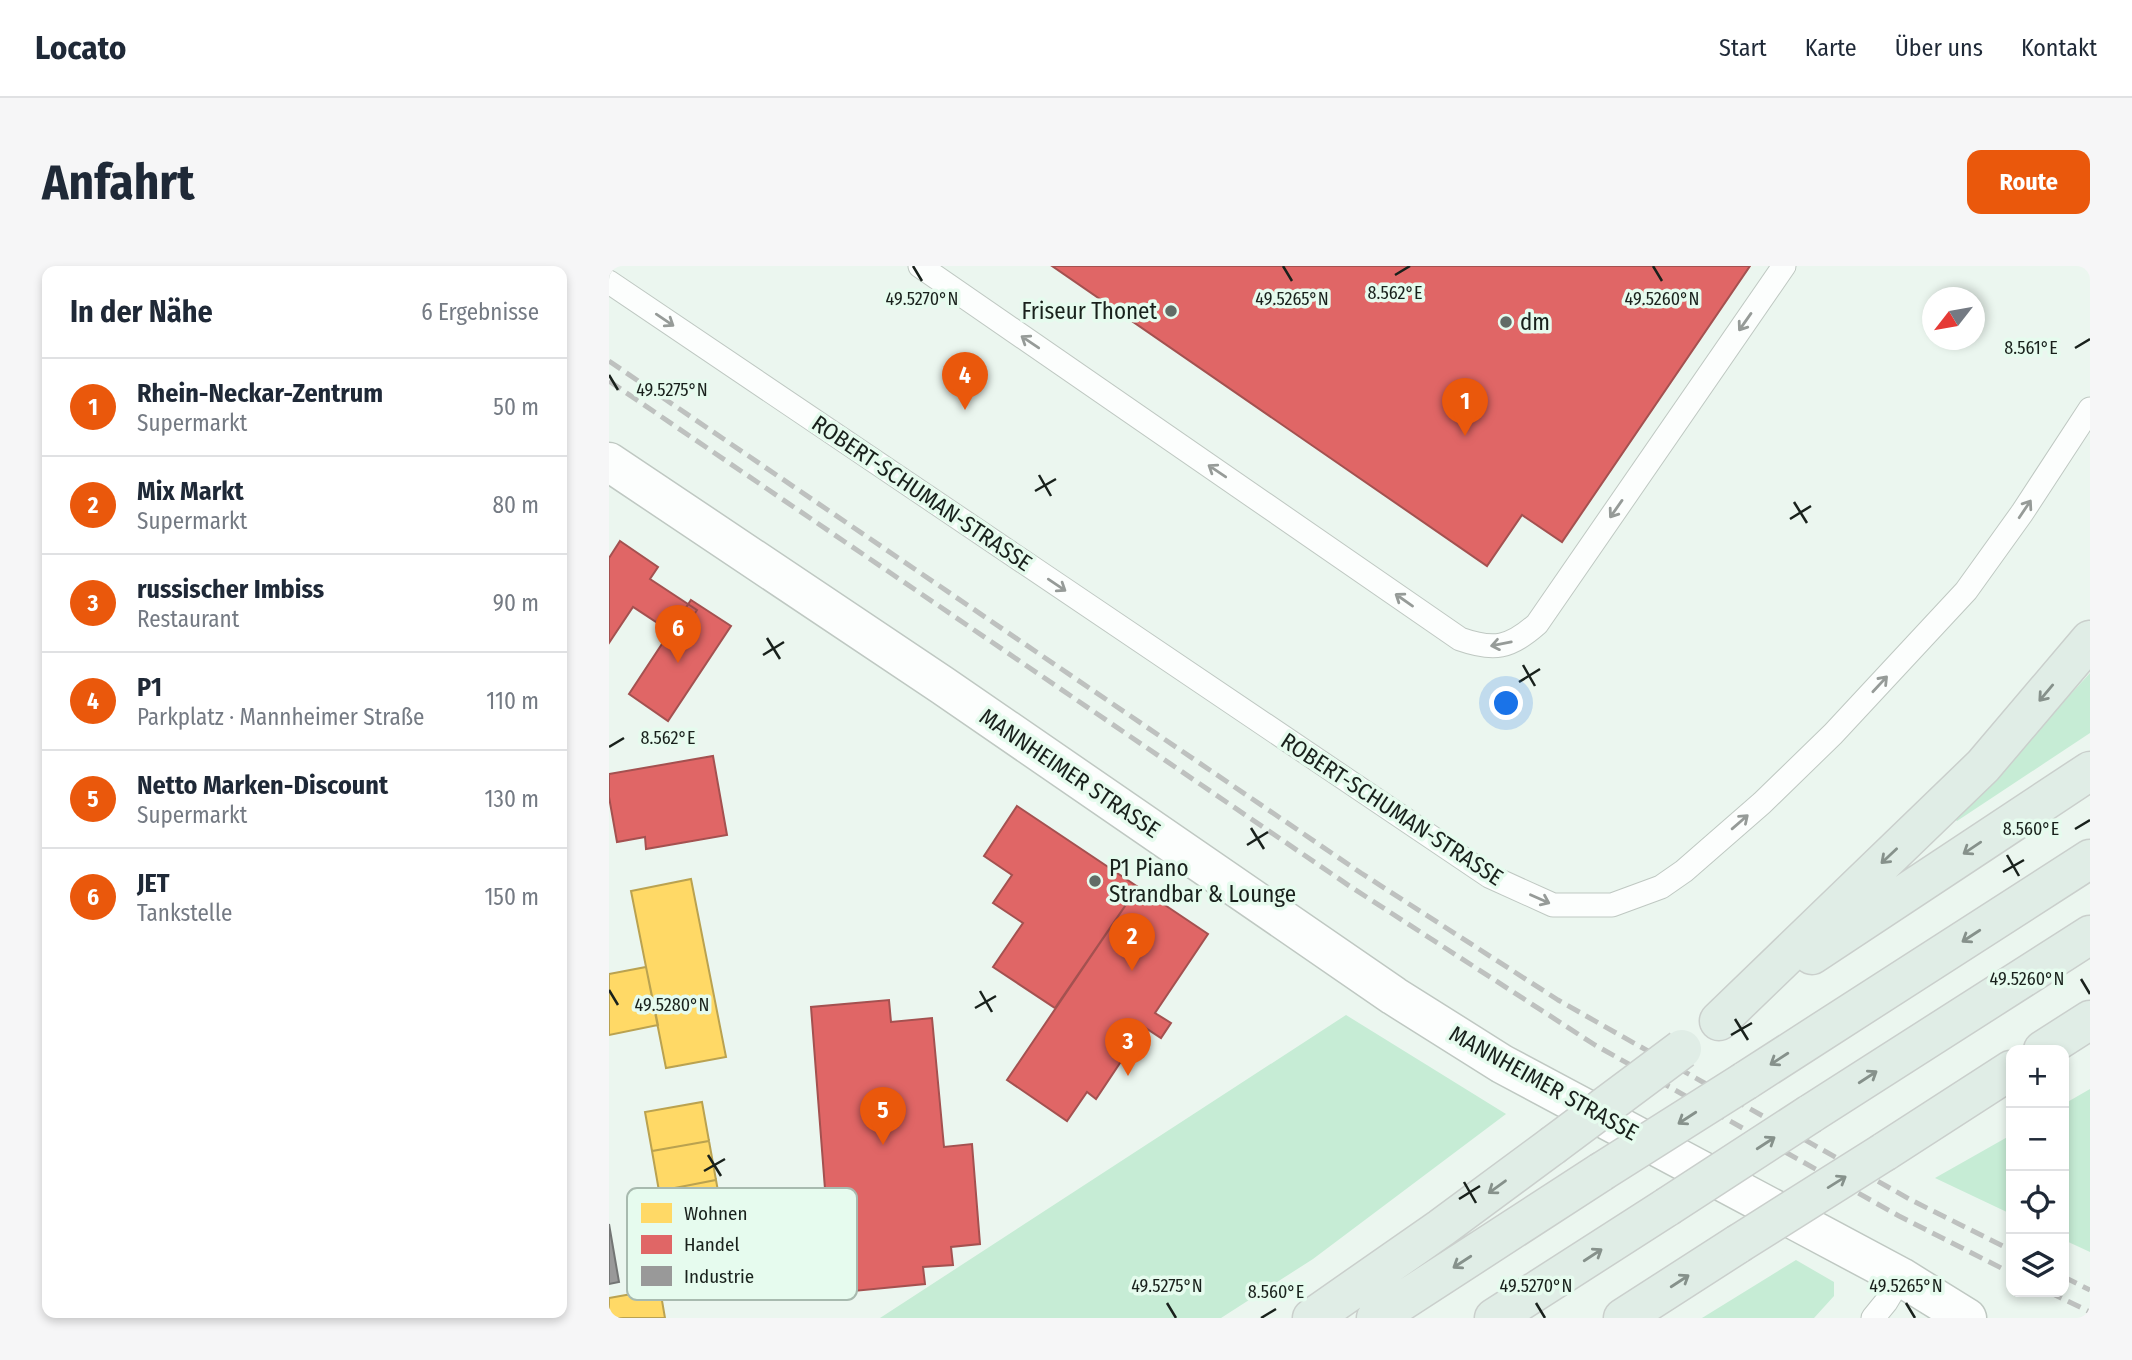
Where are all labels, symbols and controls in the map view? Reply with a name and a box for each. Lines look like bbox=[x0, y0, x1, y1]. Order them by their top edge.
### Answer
text: Locato bbox=[35, 28, 126, 68]
text: Start bbox=[1719, 34, 1767, 62]
text: Karte bbox=[1805, 34, 1857, 62]
text: Über uns bbox=[1895, 34, 1983, 62]
text: Kontakt bbox=[2021, 34, 2097, 62]
button: Route bbox=[1967, 150, 2090, 214]
text: Anfahrt bbox=[42, 153, 195, 212]
text: 8.562°E bbox=[1368, 282, 1422, 304]
north arrow bbox=[1922, 287, 1985, 350]
text: 49.5270°N bbox=[886, 288, 958, 310]
text: 49.5265°N bbox=[1255, 288, 1329, 310]
text: 49.5260°N bbox=[1625, 288, 1699, 310]
text: In der Nähe bbox=[70, 294, 213, 330]
place label: Friseur Thonet bbox=[1021, 297, 1157, 325]
text: 6 Ergebnisse bbox=[421, 298, 539, 326]
marker: Friseur Thonet bbox=[1163, 303, 1179, 319]
place label: dm bbox=[1520, 308, 1550, 336]
one-way arrow bbox=[1738, 312, 1752, 331]
one-way arrow bbox=[655, 313, 674, 327]
marker: dm bbox=[1498, 314, 1514, 330]
one-way arrow bbox=[1020, 334, 1040, 348]
text: 8.561°E bbox=[2004, 337, 2058, 359]
pin: 4 bbox=[942, 352, 988, 410]
text: Rhein-Neckar-Zentrum bbox=[137, 378, 383, 409]
pin: 1 bbox=[1442, 378, 1488, 436]
text: 49.5275°N bbox=[636, 379, 708, 401]
text: 1 bbox=[88, 393, 98, 421]
text: 50 m bbox=[493, 393, 539, 421]
text: Supermarkt bbox=[137, 409, 247, 437]
street label: ROBERT-SCHUMAN-STRASSE bbox=[807, 409, 1037, 577]
one-way arrow bbox=[1208, 464, 1227, 478]
text: Mix Markt bbox=[137, 476, 244, 507]
text: 2 bbox=[88, 491, 98, 519]
text: 80 m bbox=[492, 491, 539, 519]
one-way arrow bbox=[1609, 499, 1623, 519]
one-way arrow bbox=[2018, 500, 2032, 519]
text: Supermarkt bbox=[137, 507, 247, 535]
text: russischer Imbiss bbox=[137, 574, 324, 605]
one-way arrow bbox=[1047, 577, 1066, 592]
text: 3 bbox=[88, 589, 98, 617]
text: 90 m bbox=[493, 589, 539, 617]
one-way arrow bbox=[1395, 593, 1414, 607]
text: Restaurant bbox=[137, 605, 239, 633]
pin: 6 bbox=[655, 605, 701, 663]
one-way arrow bbox=[1490, 638, 1513, 652]
text: P1 bbox=[137, 672, 162, 703]
one-way arrow bbox=[1872, 676, 1889, 693]
one-way arrow bbox=[2038, 683, 2054, 701]
your location bbox=[1489, 686, 1523, 720]
text: 4 bbox=[87, 687, 99, 715]
text: 110 m bbox=[486, 687, 539, 715]
street label: MANNHEIMER STRASSE bbox=[974, 702, 1166, 844]
text: Parkplatz · Mannheimer Straße bbox=[137, 703, 424, 731]
text: 8.562°E bbox=[641, 727, 695, 749]
street label: ROBERT-SCHUMAN-STRASSE bbox=[1276, 727, 1508, 891]
text: Netto Marken-Discount bbox=[137, 770, 388, 801]
text: 5 bbox=[87, 785, 99, 813]
text: 130 m bbox=[485, 785, 539, 813]
text: Supermarkt bbox=[137, 801, 247, 829]
one-way arrow bbox=[1731, 814, 1749, 830]
text: 8.560°E bbox=[2003, 818, 2059, 840]
one-way arrow bbox=[1962, 842, 1982, 856]
one-way arrow bbox=[1881, 848, 1898, 865]
place label: P1 Piano Strandbar & Lounge bbox=[1109, 854, 1296, 908]
text: JET bbox=[137, 868, 170, 899]
marker: P1 Piano Strandbar & Lounge bbox=[1087, 873, 1103, 889]
text: 6 bbox=[87, 883, 99, 911]
text: 150 m bbox=[484, 883, 539, 911]
one-way arrow bbox=[1529, 893, 1550, 906]
text: Tankstelle bbox=[137, 899, 232, 927]
pin: 2 bbox=[1109, 913, 1155, 971]
one-way arrow bbox=[1961, 929, 1981, 943]
text: 49.5260°N bbox=[1990, 968, 2064, 990]
text: 49.5280°N bbox=[635, 994, 709, 1016]
pin: 3 bbox=[1105, 1018, 1151, 1076]
street label: MANNHEIMER STRASSE bbox=[1445, 1019, 1643, 1147]
map controls bbox=[2006, 1045, 2069, 1297]
button: + bbox=[2006, 1045, 2069, 1108]
one-way arrow bbox=[1770, 1051, 1789, 1066]
one-way arrow bbox=[1858, 1070, 1877, 1085]
pin: 5 bbox=[860, 1087, 906, 1145]
button: − bbox=[2006, 1108, 2069, 1171]
one-way arrow bbox=[1678, 1110, 1697, 1125]
one-way arrow bbox=[1755, 1136, 1775, 1150]
button: locate bbox=[2006, 1171, 2069, 1234]
one-way arrow bbox=[1827, 1174, 1846, 1189]
one-way arrow bbox=[1488, 1179, 1507, 1194]
legend bbox=[627, 1188, 857, 1300]
text: Wohnen bbox=[684, 1202, 747, 1225]
text: Handel bbox=[684, 1233, 739, 1256]
button: layers bbox=[2006, 1234, 2069, 1297]
one-way arrow bbox=[1583, 1247, 1602, 1262]
one-way arrow bbox=[1452, 1256, 1472, 1270]
text: Industrie bbox=[684, 1265, 754, 1288]
one-way arrow bbox=[1670, 1274, 1689, 1289]
text: 49.5275°N bbox=[1131, 1275, 1203, 1297]
text: 49.5270°N bbox=[1500, 1275, 1572, 1297]
text: 49.5265°N bbox=[1869, 1275, 1943, 1297]
text: 8.560°E bbox=[1248, 1281, 1304, 1303]

